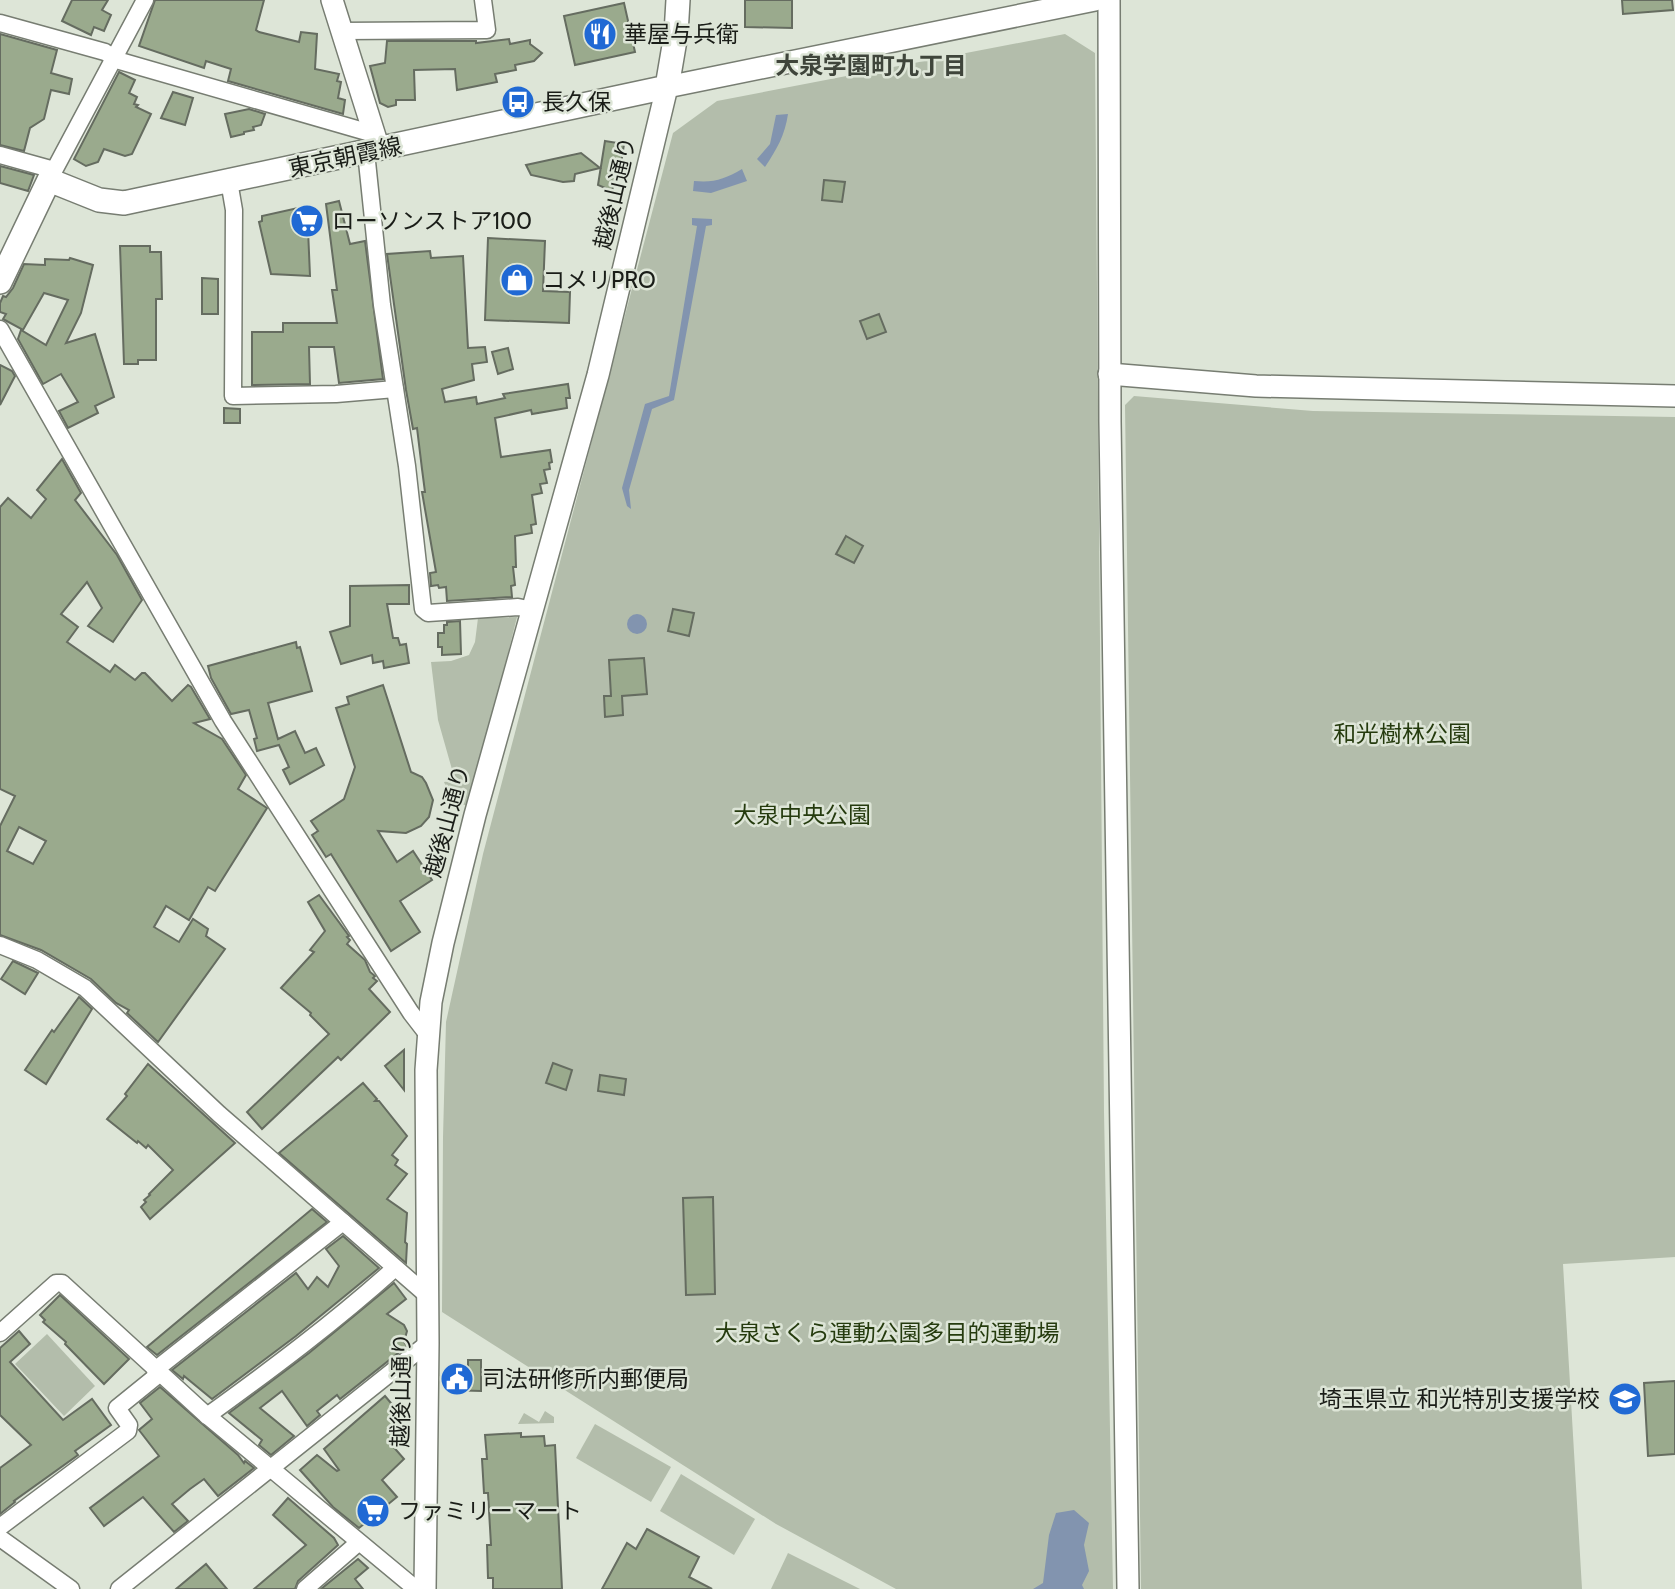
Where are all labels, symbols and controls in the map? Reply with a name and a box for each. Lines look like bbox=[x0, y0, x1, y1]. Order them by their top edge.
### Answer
restaurant icon: 華屋与兵衛 bbox=[581, 15, 619, 53]
place label: 華屋与兵衛 bbox=[624, 20, 739, 48]
district label: 大泉学園町九丁目 bbox=[775, 51, 967, 80]
bus stop icon: 長久保 bbox=[499, 83, 537, 121]
place label: 長久保 bbox=[542, 88, 611, 116]
street label: 東京朝霞線 bbox=[286, 131, 404, 183]
street label: 越後山通り bbox=[588, 134, 642, 252]
supermarket icon: ローソンストア100 bbox=[288, 202, 326, 240]
place label: ローソンストア100 bbox=[332, 207, 532, 235]
shop icon: コメリPRO bbox=[498, 261, 536, 299]
place label: コメリPRO bbox=[542, 266, 656, 294]
park label: 和光樹林公園 bbox=[1333, 720, 1471, 748]
street label: 越後山通り bbox=[419, 762, 475, 880]
park label: 大泉中央公園 bbox=[733, 801, 871, 829]
park label: 大泉さくら運動公園多目的運動場 bbox=[715, 1319, 1060, 1347]
street label: 越後山通り bbox=[386, 1332, 416, 1448]
public building icon: 司法研修所内郵便局 bbox=[438, 1360, 476, 1398]
place label: 司法研修所内郵便局 bbox=[482, 1365, 689, 1393]
school or university icon: 埼玉県立 和光特別支援学校 bbox=[1606, 1380, 1644, 1418]
place label: 埼玉県立 和光特別支援学校 bbox=[1319, 1385, 1600, 1413]
supermarket icon: ファミリーマート bbox=[354, 1492, 392, 1530]
place label: ファミリーマート bbox=[398, 1497, 582, 1525]

